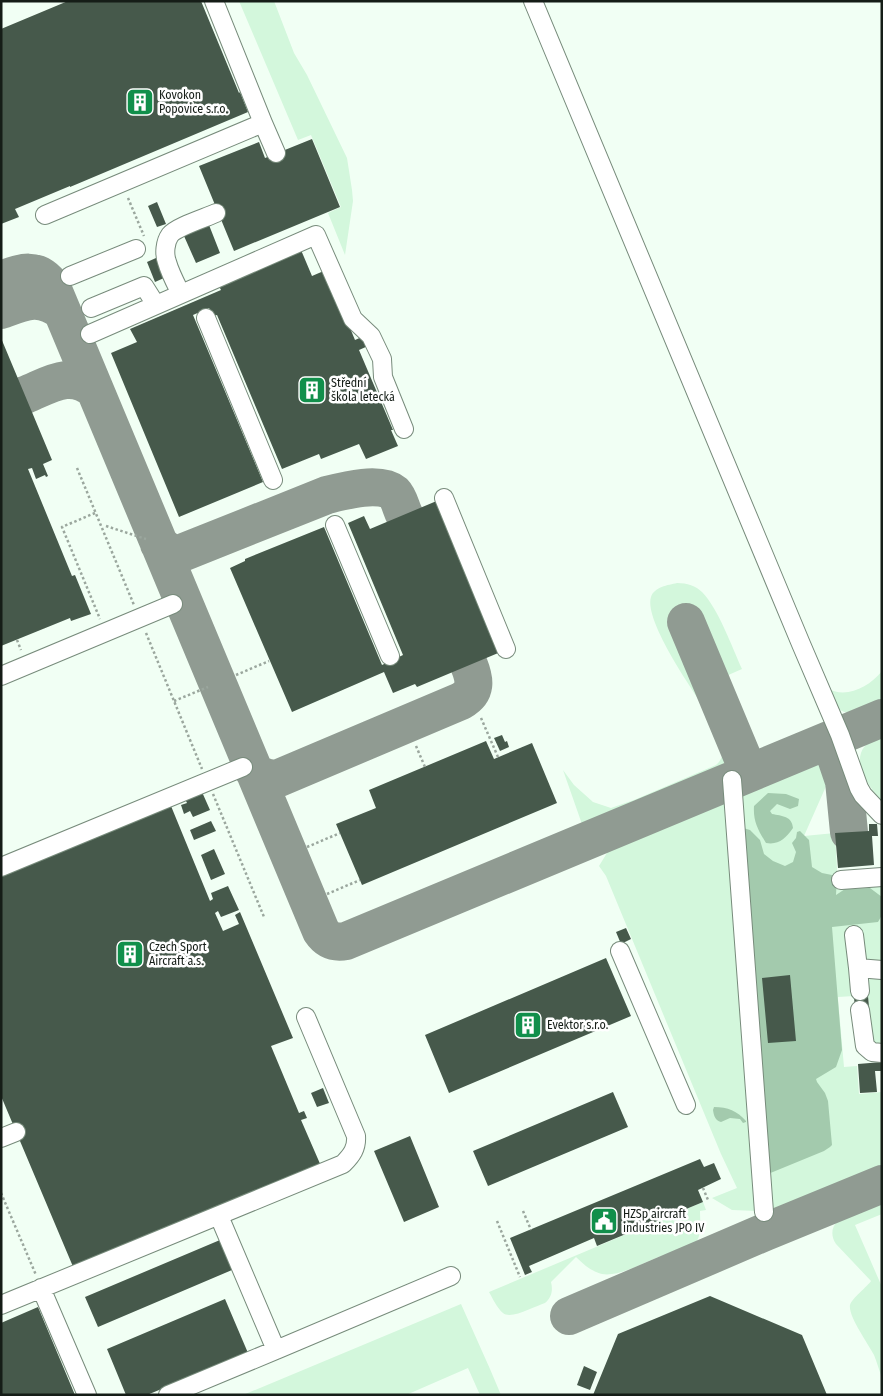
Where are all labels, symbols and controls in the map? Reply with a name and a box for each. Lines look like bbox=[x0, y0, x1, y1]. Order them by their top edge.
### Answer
building icon: Kovokon Popovice s.r.o. bbox=[125, 87, 155, 117]
place label: Kovokon Popovice s.r.o. bbox=[159, 88, 228, 116]
building icon: Střední škola letecká bbox=[297, 375, 327, 405]
place label: Střední škola letecká bbox=[331, 376, 395, 404]
building icon: Czech Sport Aircraft a.s. bbox=[115, 939, 145, 969]
place label: Czech Sport Aircraft a.s. bbox=[149, 940, 207, 968]
building icon: Evektor s.r.o. bbox=[513, 1010, 543, 1040]
place label: Evektor s.r.o. bbox=[547, 1018, 609, 1032]
public building icon: HZSp aircraft industries JPO IV bbox=[589, 1206, 619, 1236]
place label: HZSp aircraft industries JPO IV bbox=[623, 1207, 705, 1235]

